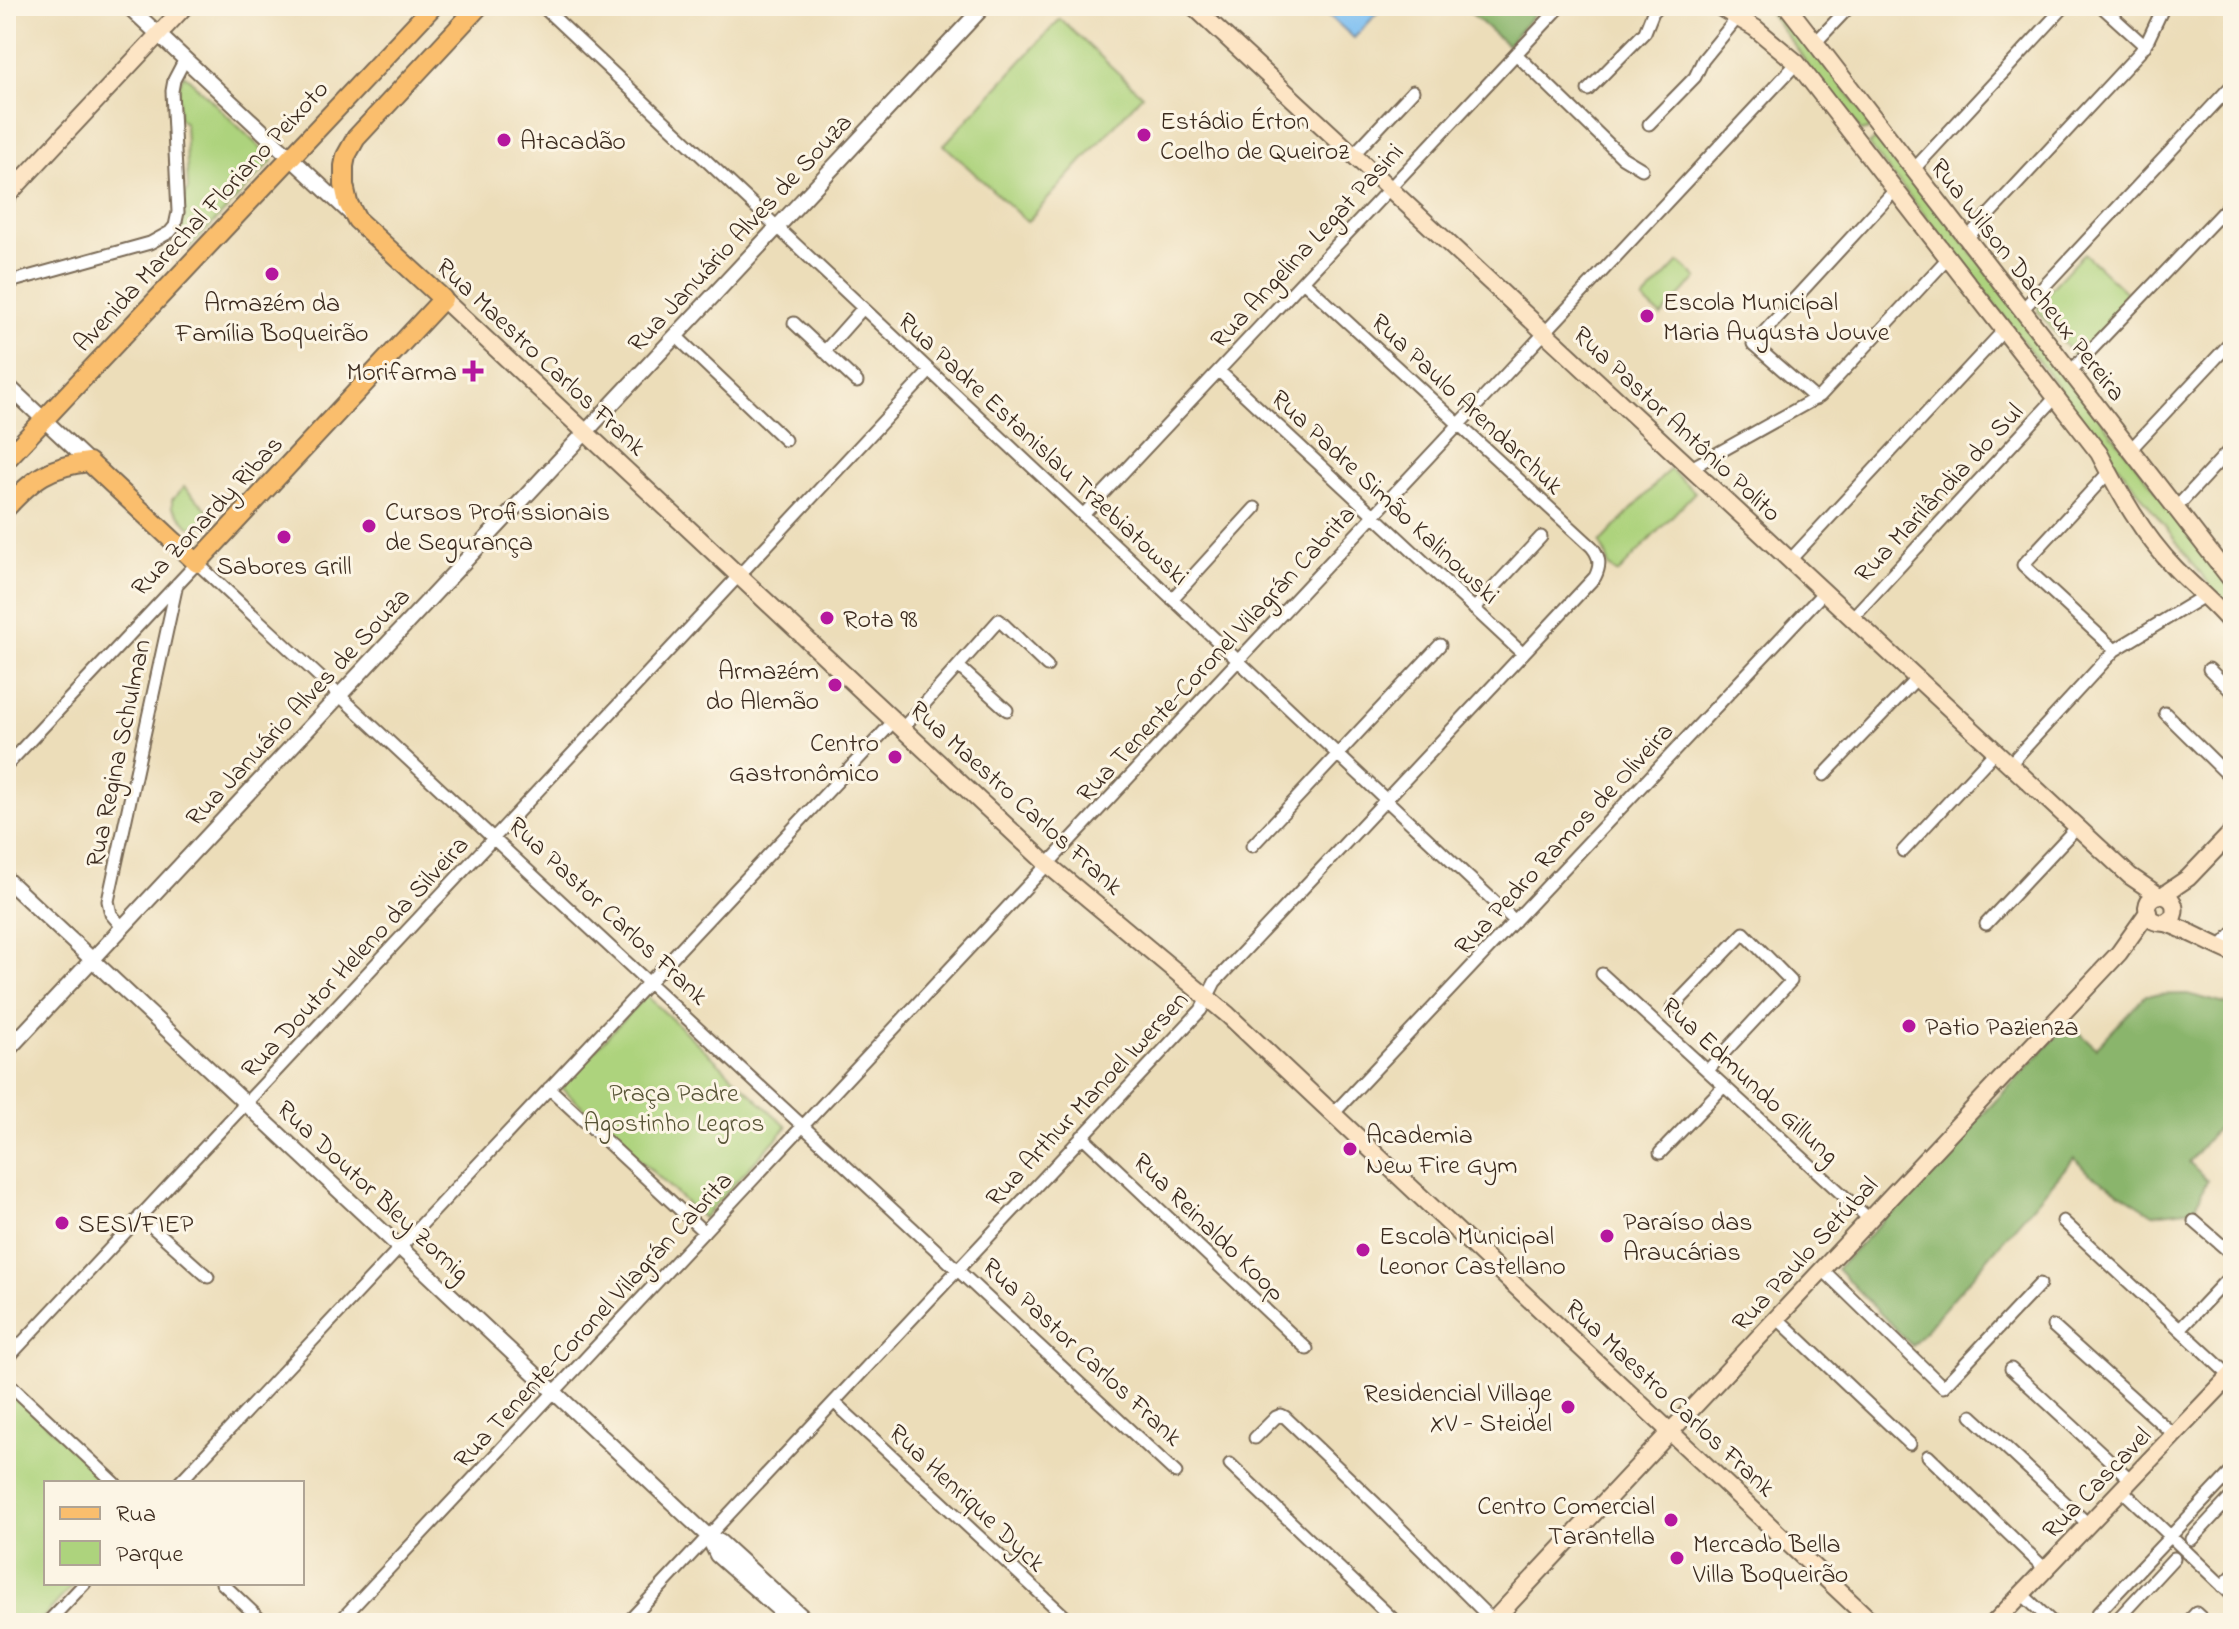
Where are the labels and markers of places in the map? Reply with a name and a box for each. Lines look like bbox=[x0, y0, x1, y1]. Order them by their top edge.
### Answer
place label: Estádio Érton Coelho de Queiroz bbox=[1160, 104, 1349, 172]
place label: Atacadão bbox=[520, 124, 626, 162]
marker: Estádio Érton Coelho de Queiroz bbox=[1135, 126, 1153, 144]
marker: Atacadão bbox=[495, 131, 513, 149]
marker: Armazém da Família Boqueirão bbox=[263, 265, 281, 283]
place label: Escola Municipal Maria Augusta Jouve bbox=[1663, 285, 1890, 353]
place label: Armazém da Família Boqueirão bbox=[174, 286, 369, 354]
marker: Escola Municipal Maria Augusta Jouve bbox=[1638, 307, 1656, 325]
place label: Morifarma bbox=[347, 355, 457, 393]
marker: Morifarma bbox=[464, 362, 482, 380]
place label: Cursos Profissionais de Segurança bbox=[385, 495, 610, 563]
marker: Cursos Profissionais de Segurança bbox=[360, 517, 378, 535]
marker: Sabores Grill bbox=[275, 528, 293, 546]
place label: Sabores Grill bbox=[216, 549, 352, 587]
place label: Rota 98 bbox=[843, 602, 918, 640]
marker: Rota 98 bbox=[818, 609, 836, 627]
place label: Armazém do Alemão bbox=[705, 654, 819, 722]
marker: Armazém do Alemão bbox=[826, 676, 844, 694]
place label: Centro Gastronômico bbox=[729, 726, 879, 794]
marker: Centro Gastronômico bbox=[886, 748, 904, 766]
place label: Patio Pazienza bbox=[1925, 1010, 2078, 1048]
marker: Patio Pazienza bbox=[1900, 1017, 1918, 1035]
place label: Academia New Fire Gym bbox=[1366, 1118, 1517, 1186]
marker: Academia New Fire Gym bbox=[1341, 1140, 1359, 1158]
place label: Paraíso das Araucárias bbox=[1623, 1205, 1752, 1273]
place label: SESI/FIEP bbox=[78, 1207, 194, 1245]
marker: SESI/FIEP bbox=[53, 1214, 71, 1232]
place label: Escola Municipal Leonor Castellano bbox=[1379, 1219, 1566, 1287]
marker: Paraíso das Araucárias bbox=[1598, 1227, 1616, 1245]
marker: Escola Municipal Leonor Castellano bbox=[1354, 1241, 1372, 1259]
place label: Residencial Village XV - Steidel bbox=[1364, 1376, 1552, 1444]
marker: Residencial Village XV - Steidel bbox=[1559, 1398, 1577, 1416]
place label: Centro Comercial Tarantella bbox=[1477, 1489, 1655, 1557]
marker: Centro Comercial Tarantella bbox=[1662, 1511, 1680, 1529]
place label: Mercado Bella Villa Boqueirão bbox=[1692, 1527, 1848, 1595]
marker: Mercado Bella Villa Boqueirão bbox=[1668, 1549, 1686, 1567]

